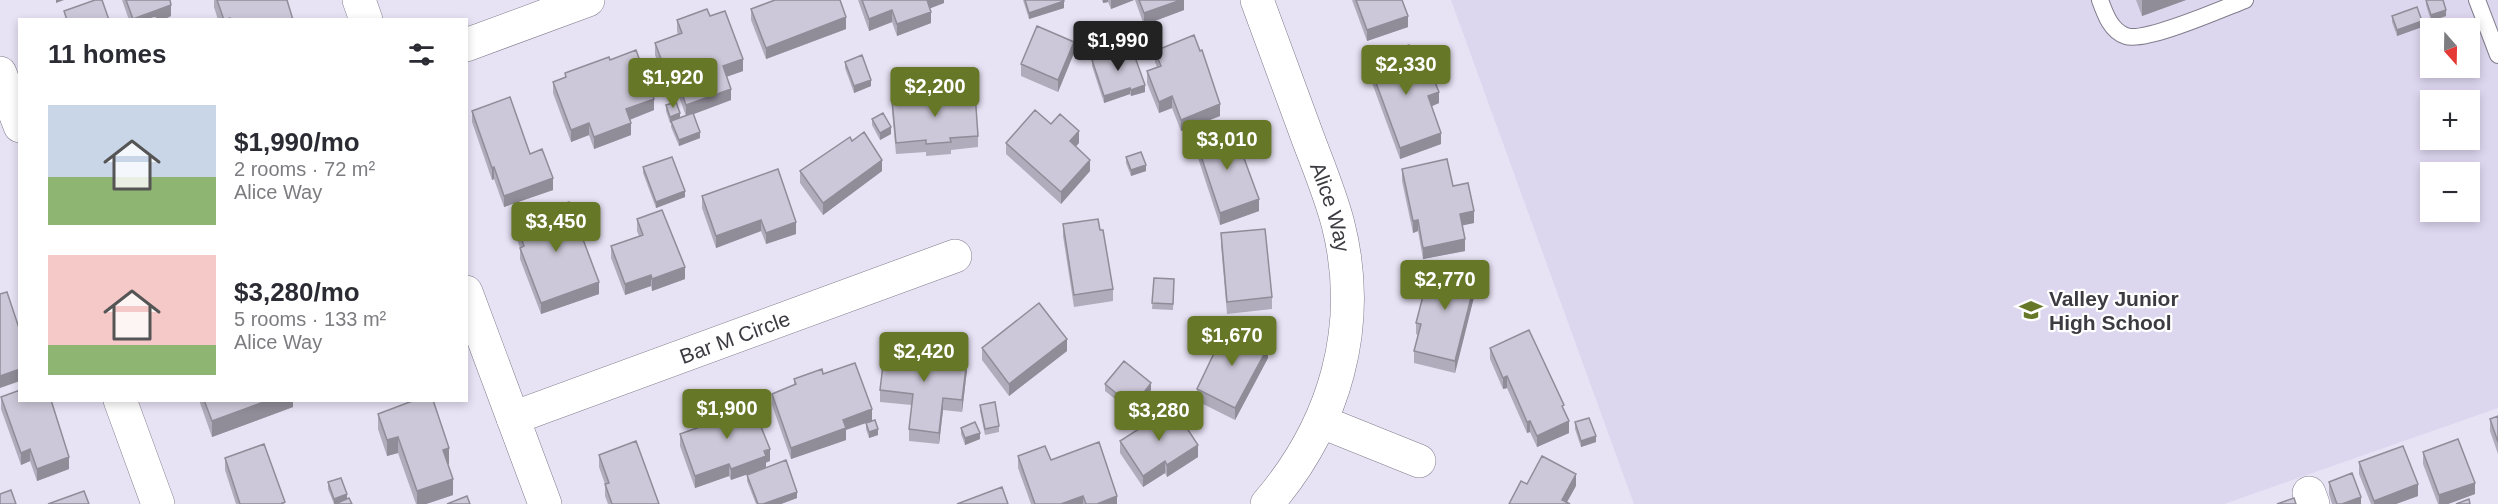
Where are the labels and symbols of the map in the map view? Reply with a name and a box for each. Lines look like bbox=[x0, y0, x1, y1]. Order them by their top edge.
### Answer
north arrow bbox=[2420, 18, 2480, 78]
pin: $1,990 bbox=[1069, 21, 1167, 72]
pin: $2,330 bbox=[1357, 45, 1455, 96]
pin: $1,920 bbox=[624, 58, 722, 109]
pin: $2,200 bbox=[886, 67, 984, 118]
pin: $3,010 bbox=[1178, 120, 1276, 171]
street label: Alice Way bbox=[1307, 159, 1355, 254]
pin: $3,450 bbox=[507, 202, 605, 253]
pin: $2,770 bbox=[1396, 260, 1494, 311]
place label: Valley Junior High School bbox=[2049, 287, 2179, 334]
school or university icon: Valley Junior High School bbox=[2018, 297, 2044, 323]
street label: Bar M Circle bbox=[676, 306, 793, 367]
pin: $1,670 bbox=[1183, 316, 1281, 367]
pin: $2,420 bbox=[875, 332, 973, 383]
pin: $1,900 bbox=[678, 389, 776, 440]
pin: $3,280 bbox=[1110, 391, 1208, 442]

